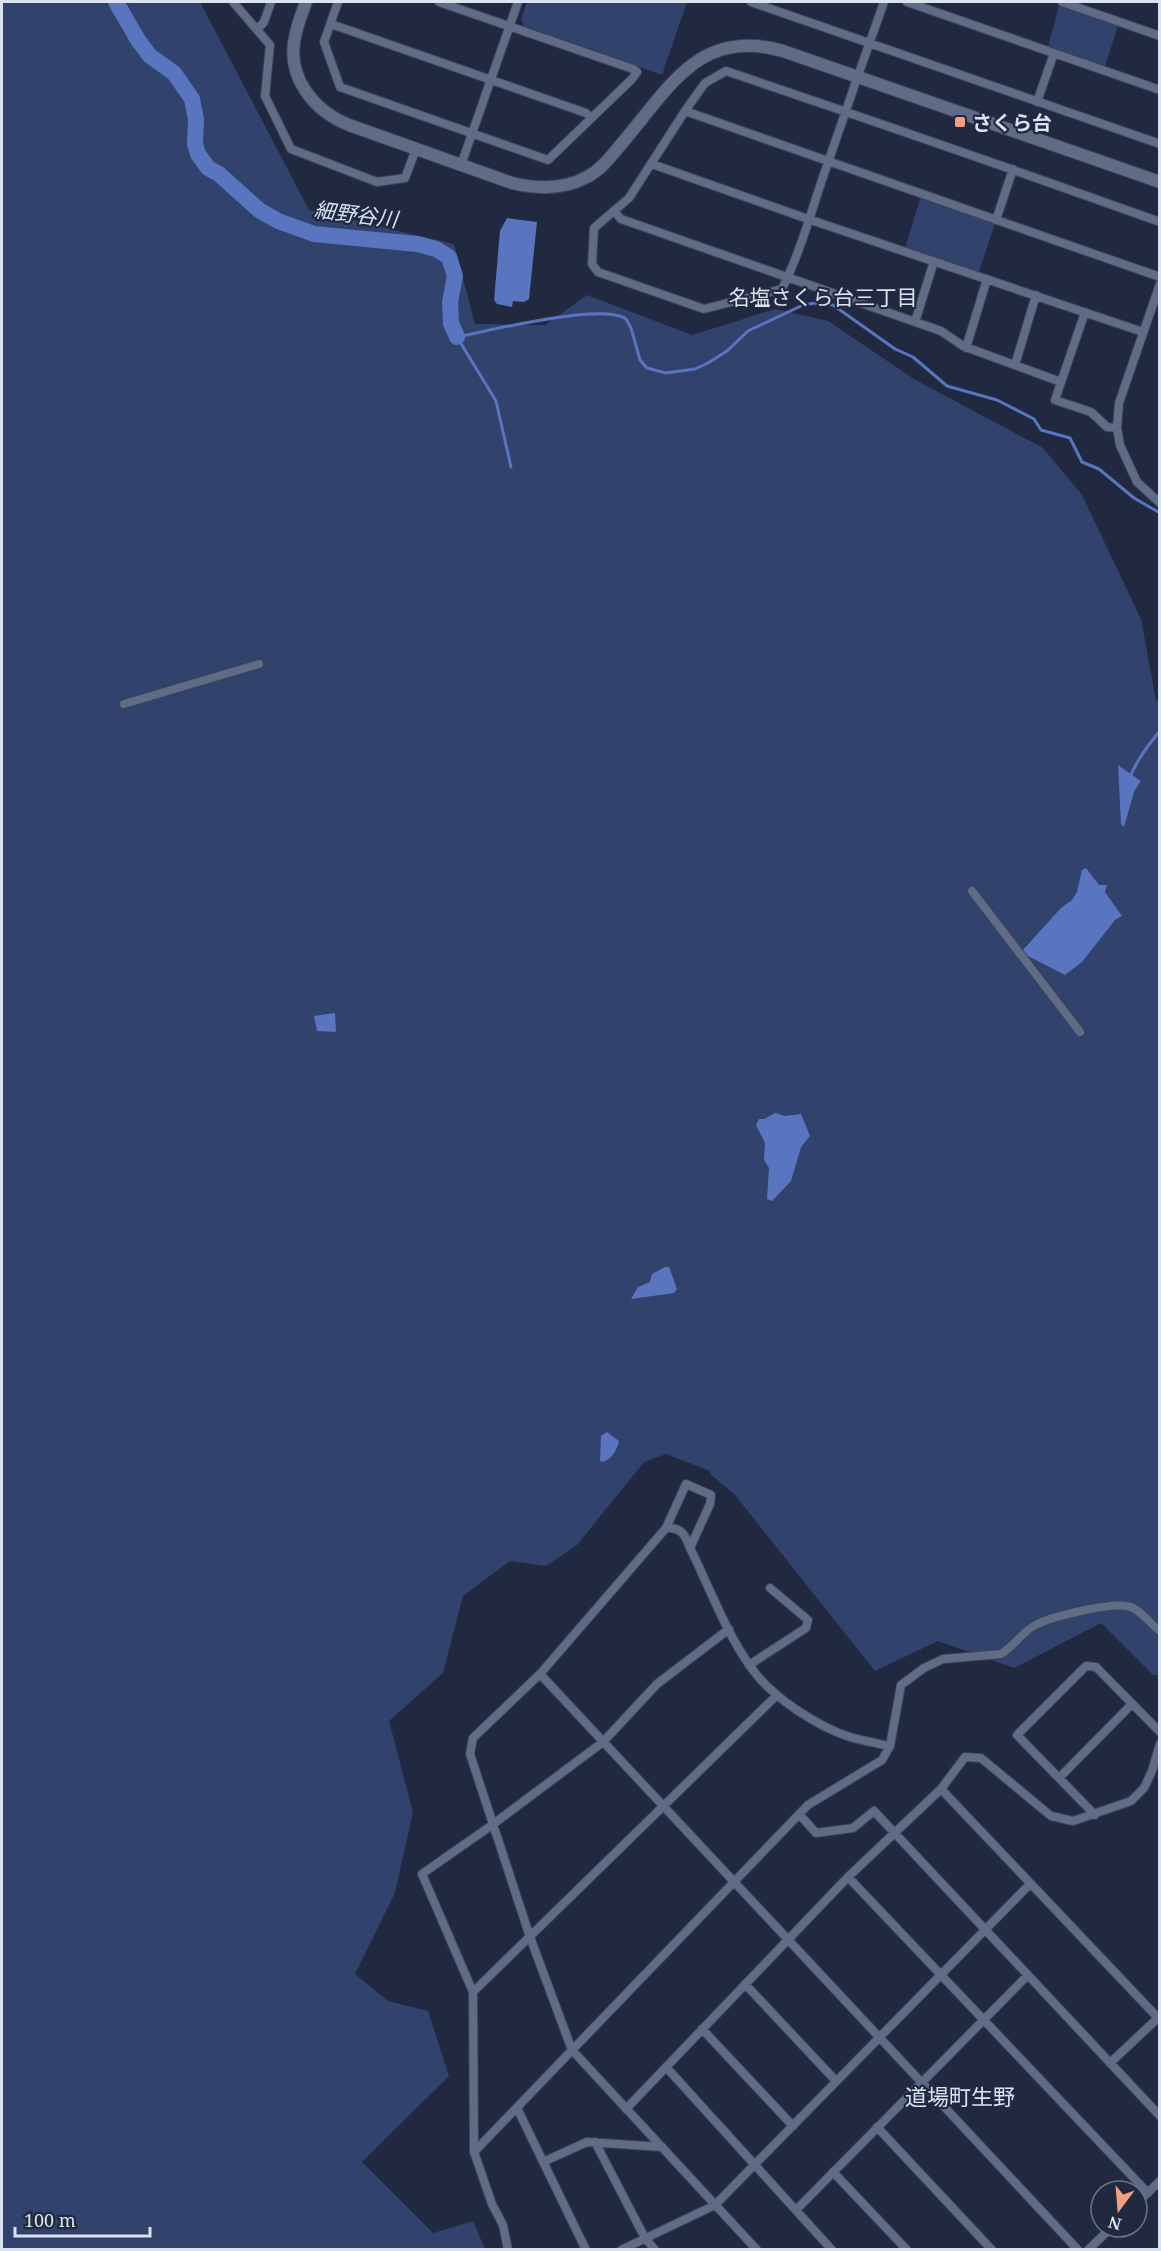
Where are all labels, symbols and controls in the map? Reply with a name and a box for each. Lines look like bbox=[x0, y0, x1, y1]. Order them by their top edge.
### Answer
place label: さくら台 bbox=[972, 109, 1052, 136]
marker: さくら台 bbox=[953, 115, 967, 129]
water label: 細野谷川 bbox=[313, 195, 401, 233]
district label: 名塩さくら台三丁目 bbox=[729, 283, 918, 311]
district label: 道場町生野 bbox=[905, 2081, 1015, 2111]
north arrow bbox=[1089, 2179, 1149, 2239]
scale bar bbox=[15, 2200, 150, 2238]
text: 100 m bbox=[24, 2208, 76, 2232]
text: N bbox=[1105, 2211, 1124, 2236]

